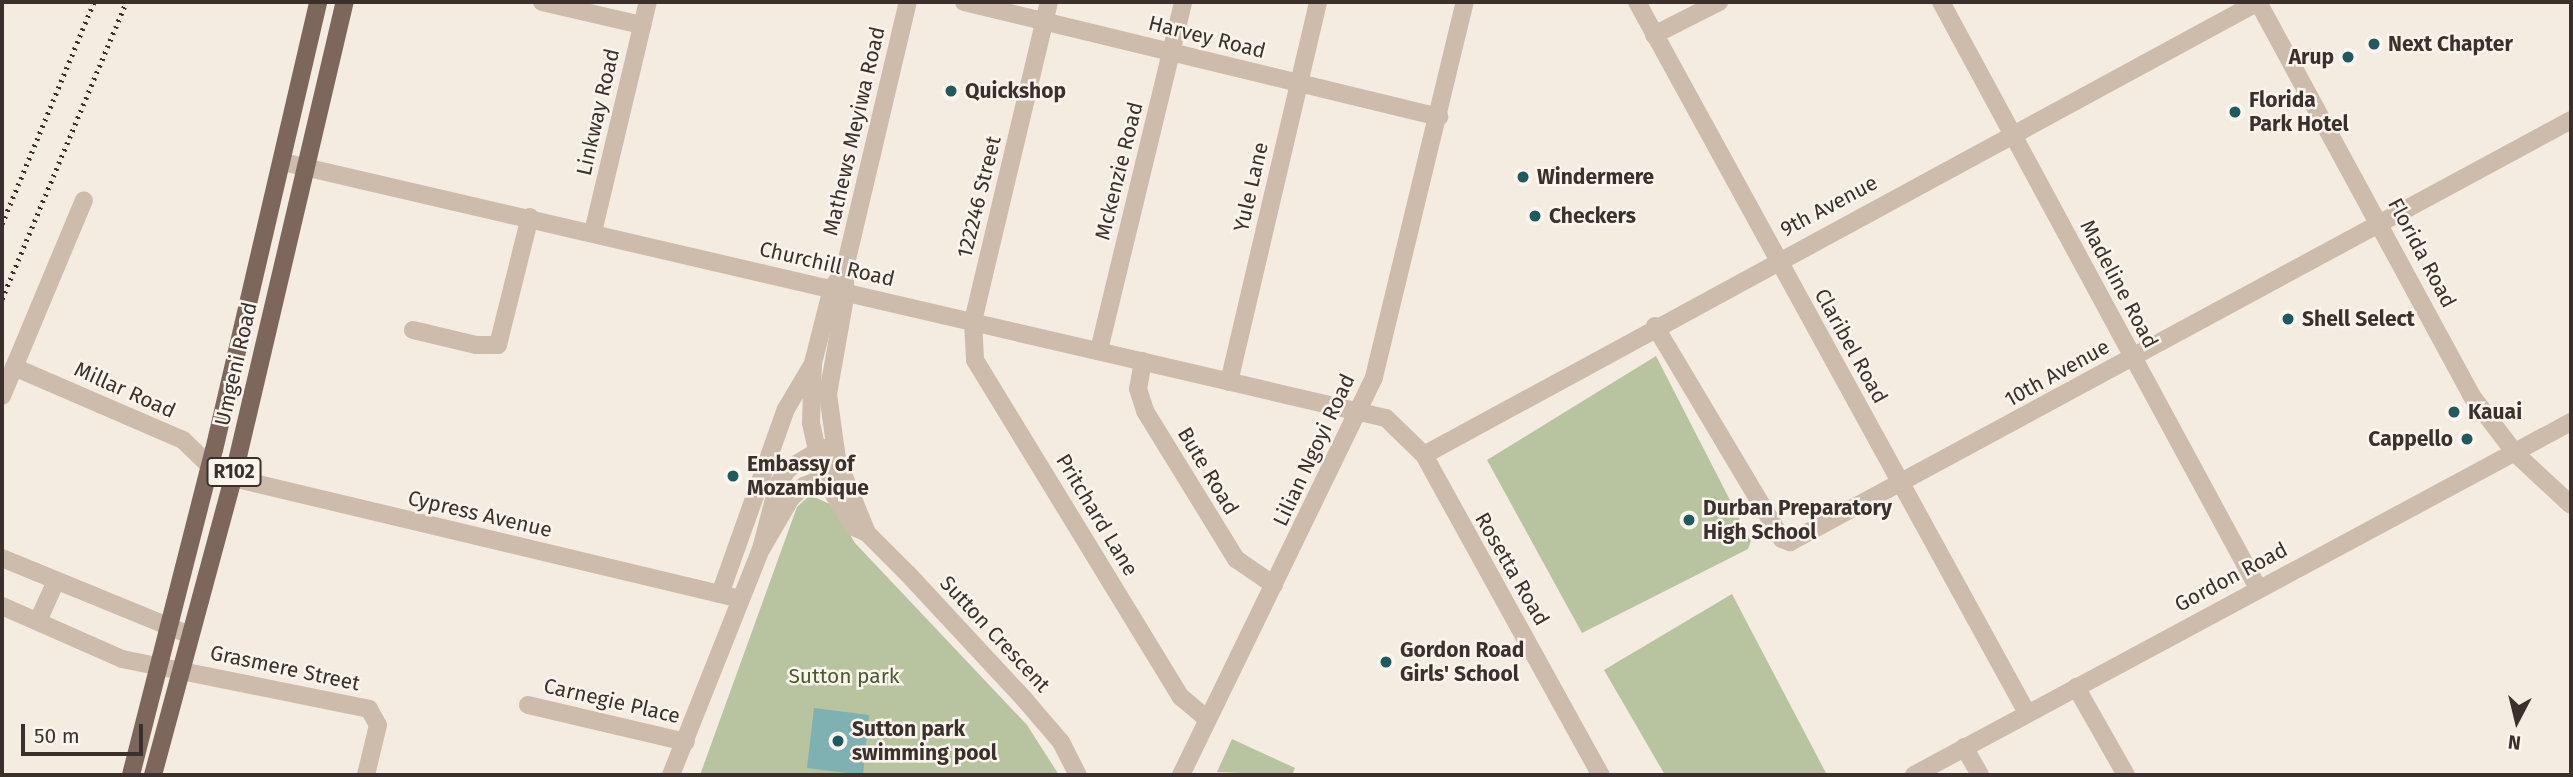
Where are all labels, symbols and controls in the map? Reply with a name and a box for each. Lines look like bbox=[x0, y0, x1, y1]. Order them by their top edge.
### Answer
street label: Harvey Road bbox=[1146, 10, 1268, 64]
street label: Mathews Meyiwa Road bbox=[818, 24, 890, 238]
place label: Next Chapter bbox=[2388, 31, 2513, 57]
marker: Next Chapter bbox=[2366, 36, 2382, 52]
place label: Arup bbox=[2289, 44, 2334, 70]
street label: Linkway Road bbox=[571, 46, 625, 178]
marker: Arup bbox=[2340, 49, 2356, 65]
place label: Quickshop bbox=[965, 78, 1066, 104]
marker: Quickshop bbox=[943, 83, 959, 99]
place label: Florida Park Hotel bbox=[2249, 87, 2349, 137]
street label: Mckenzie Road bbox=[1090, 99, 1148, 243]
marker: Florida Park Hotel bbox=[2227, 104, 2243, 120]
street label: 122246 Street bbox=[952, 133, 1006, 261]
street label: Yule Lane bbox=[1228, 140, 1274, 234]
place label: Windermere bbox=[1537, 164, 1654, 190]
marker: Windermere bbox=[1515, 169, 1531, 185]
street label: 9th Avenue bbox=[1776, 170, 1882, 242]
street label: Florida Road bbox=[2383, 194, 2461, 312]
place label: Checkers bbox=[1549, 203, 1636, 229]
marker: Checkers bbox=[1527, 208, 1543, 224]
street label: Madeline Road bbox=[2075, 216, 2163, 352]
street label: Churchill Road bbox=[757, 236, 897, 292]
street label: Claribel Road bbox=[1809, 284, 1893, 408]
street label: Umgeni Road bbox=[210, 300, 262, 428]
place label: Shell Select bbox=[2302, 306, 2415, 332]
marker: Shell Select bbox=[2280, 311, 2296, 327]
street label: 10th Avenue bbox=[2000, 334, 2114, 412]
street label: Millar Road bbox=[71, 357, 179, 423]
street label: Lilian Ngoyi Road bbox=[1268, 370, 1360, 530]
place label: Kauai bbox=[2468, 399, 2522, 425]
marker: Kauai bbox=[2446, 404, 2462, 420]
street label: Bute Road bbox=[1172, 423, 1244, 519]
place label: Cappello bbox=[2368, 426, 2453, 452]
marker: Cappello bbox=[2459, 431, 2475, 447]
street label: Pritchard Lane bbox=[1051, 449, 1143, 581]
place label: Embassy of Mozambique bbox=[747, 451, 869, 501]
road number: R102 bbox=[206, 457, 262, 488]
marker: Embassy of Mozambique bbox=[725, 468, 741, 484]
street label: Cypress Avenue bbox=[405, 485, 555, 543]
place label: Durban Preparatory High School bbox=[1703, 495, 1892, 545]
street label: Rosetta Road bbox=[1470, 508, 1554, 630]
marker: Durban Preparatory High School bbox=[1681, 512, 1697, 528]
street label: Gordon Road bbox=[2170, 537, 2292, 617]
street label: Sutton Crescent bbox=[935, 571, 1055, 697]
place label: Gordon Road Girls' School bbox=[1400, 637, 1524, 687]
street label: Grasmere Street bbox=[208, 640, 362, 696]
marker: Gordon Road Girls' School bbox=[1378, 654, 1394, 670]
park label: Sutton park bbox=[788, 663, 900, 689]
street label: Carnegie Place bbox=[541, 673, 683, 729]
north arrow bbox=[2482, 686, 2552, 756]
scale bar bbox=[24, 710, 147, 754]
place label: Sutton park swimming pool bbox=[852, 716, 997, 766]
text: 50 m bbox=[34, 723, 80, 749]
text: N bbox=[2507, 730, 2522, 755]
marker: Sutton park swimming pool bbox=[830, 733, 846, 749]

